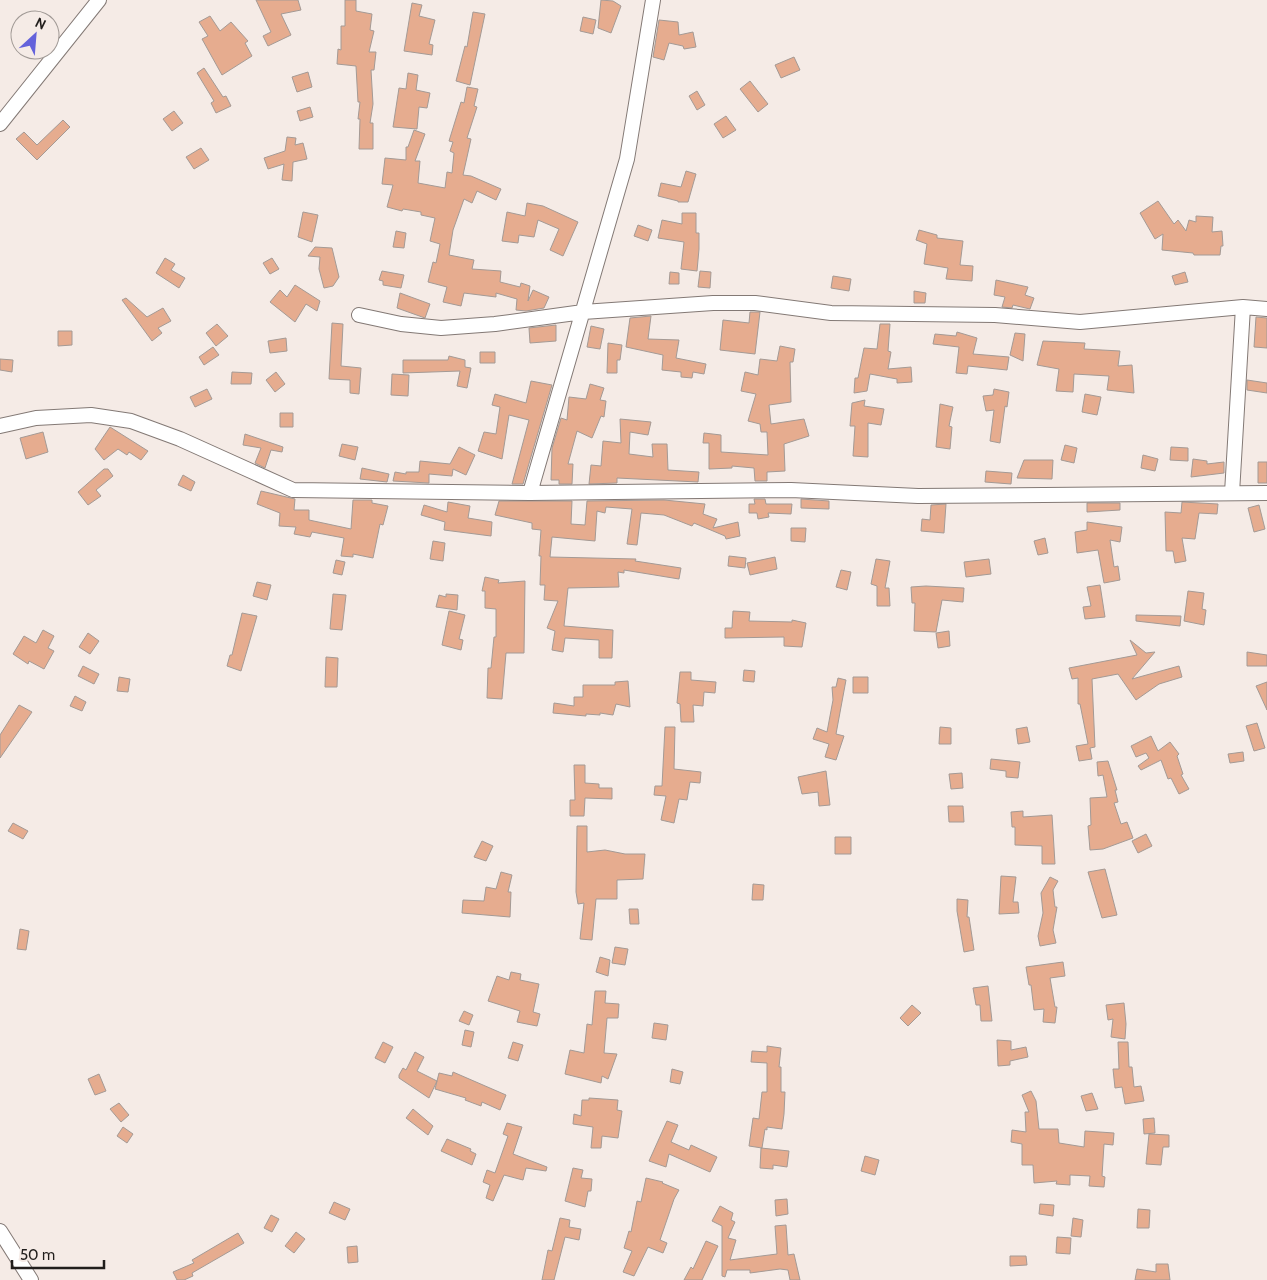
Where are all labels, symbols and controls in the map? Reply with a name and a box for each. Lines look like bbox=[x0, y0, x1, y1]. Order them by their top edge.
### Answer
north arrow bbox=[10, 10, 60, 60]
text: N bbox=[32, 13, 49, 34]
scale bar bbox=[12, 1238, 105, 1270]
text: 50 m bbox=[20, 1246, 55, 1264]

